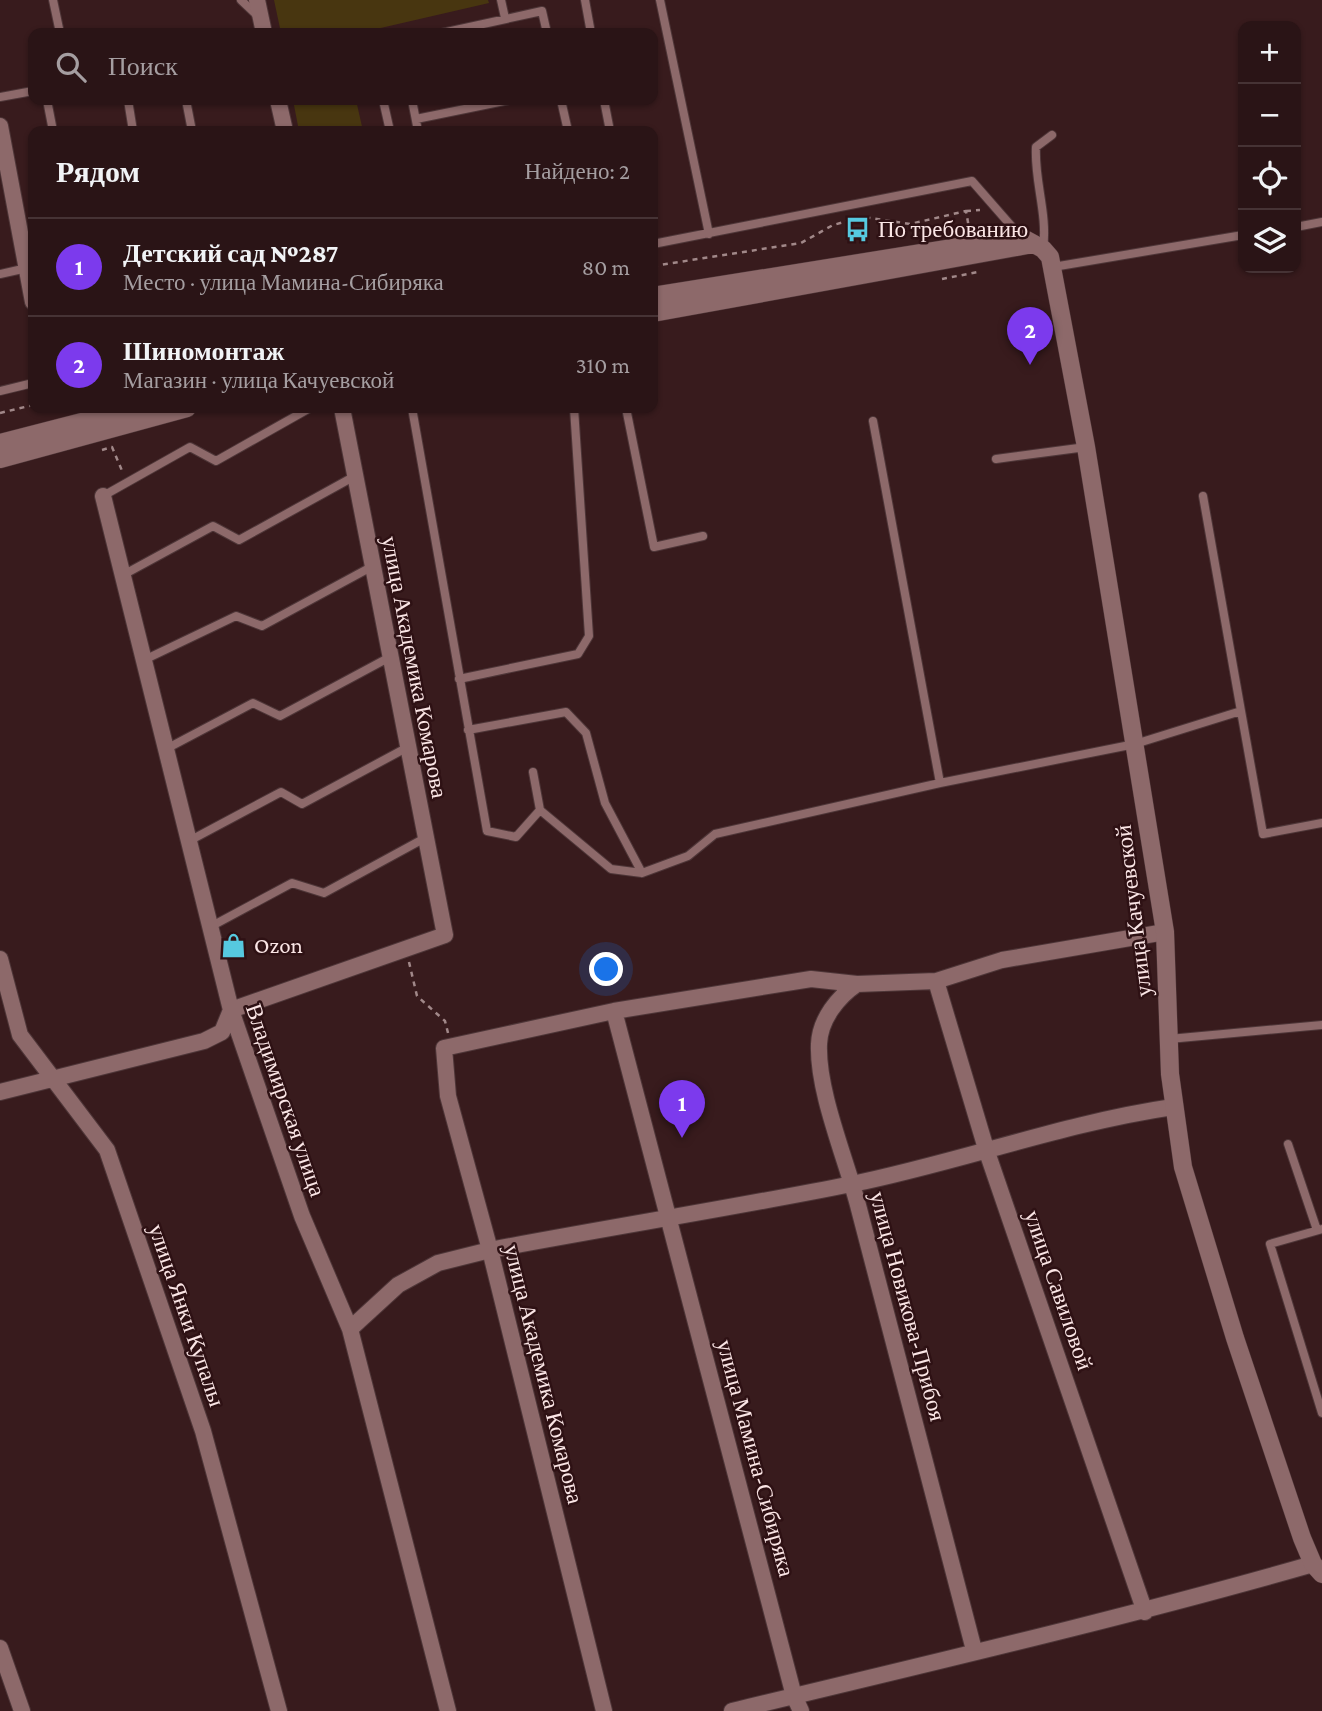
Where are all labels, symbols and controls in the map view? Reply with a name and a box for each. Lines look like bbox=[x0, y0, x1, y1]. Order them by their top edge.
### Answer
map controls bbox=[1238, 21, 1301, 273]
button: + bbox=[1238, 21, 1301, 84]
search box bbox=[28, 28, 658, 105]
icon: search bbox=[52, 48, 90, 86]
text: Поиск bbox=[108, 52, 178, 81]
button: − bbox=[1238, 84, 1301, 147]
button: locate bbox=[1238, 147, 1301, 210]
text: Рядом bbox=[56, 155, 140, 188]
text: Найдено: 2 bbox=[525, 158, 630, 184]
button: layers bbox=[1238, 210, 1301, 273]
bus stop icon: По требованию bbox=[844, 215, 872, 243]
place label: По требованию bbox=[878, 216, 1028, 242]
text: Детский сад №287 bbox=[123, 239, 338, 268]
text: 1 bbox=[75, 254, 83, 280]
text: 80 m bbox=[582, 254, 630, 280]
text: Место · улица Мамина-Сибиряка bbox=[123, 269, 444, 295]
pin: 2 bbox=[1007, 307, 1053, 365]
text: Шиномонтаж bbox=[123, 337, 284, 366]
text: 2 bbox=[73, 352, 85, 378]
text: 310 m bbox=[576, 352, 630, 378]
text: Магазин · улица Качуевской bbox=[123, 367, 394, 393]
street label: улица Академика Комарова bbox=[377, 534, 453, 800]
street label: улица Качуевской bbox=[1110, 823, 1156, 999]
shop icon: Ozon bbox=[220, 931, 248, 959]
place label: Ozon bbox=[254, 932, 303, 958]
your location bbox=[589, 952, 623, 986]
street label: Владимирская улица bbox=[241, 1000, 331, 1200]
pin: 1 bbox=[659, 1080, 705, 1138]
street label: улица Новикова-Прибоя bbox=[865, 1188, 951, 1424]
street label: улица Савиловой bbox=[1019, 1207, 1099, 1373]
street label: улица Янки Купалы bbox=[144, 1220, 230, 1410]
street label: улица Академика Комарова bbox=[499, 1242, 589, 1506]
street label: улица Мамина-Сибиряка bbox=[712, 1337, 800, 1579]

